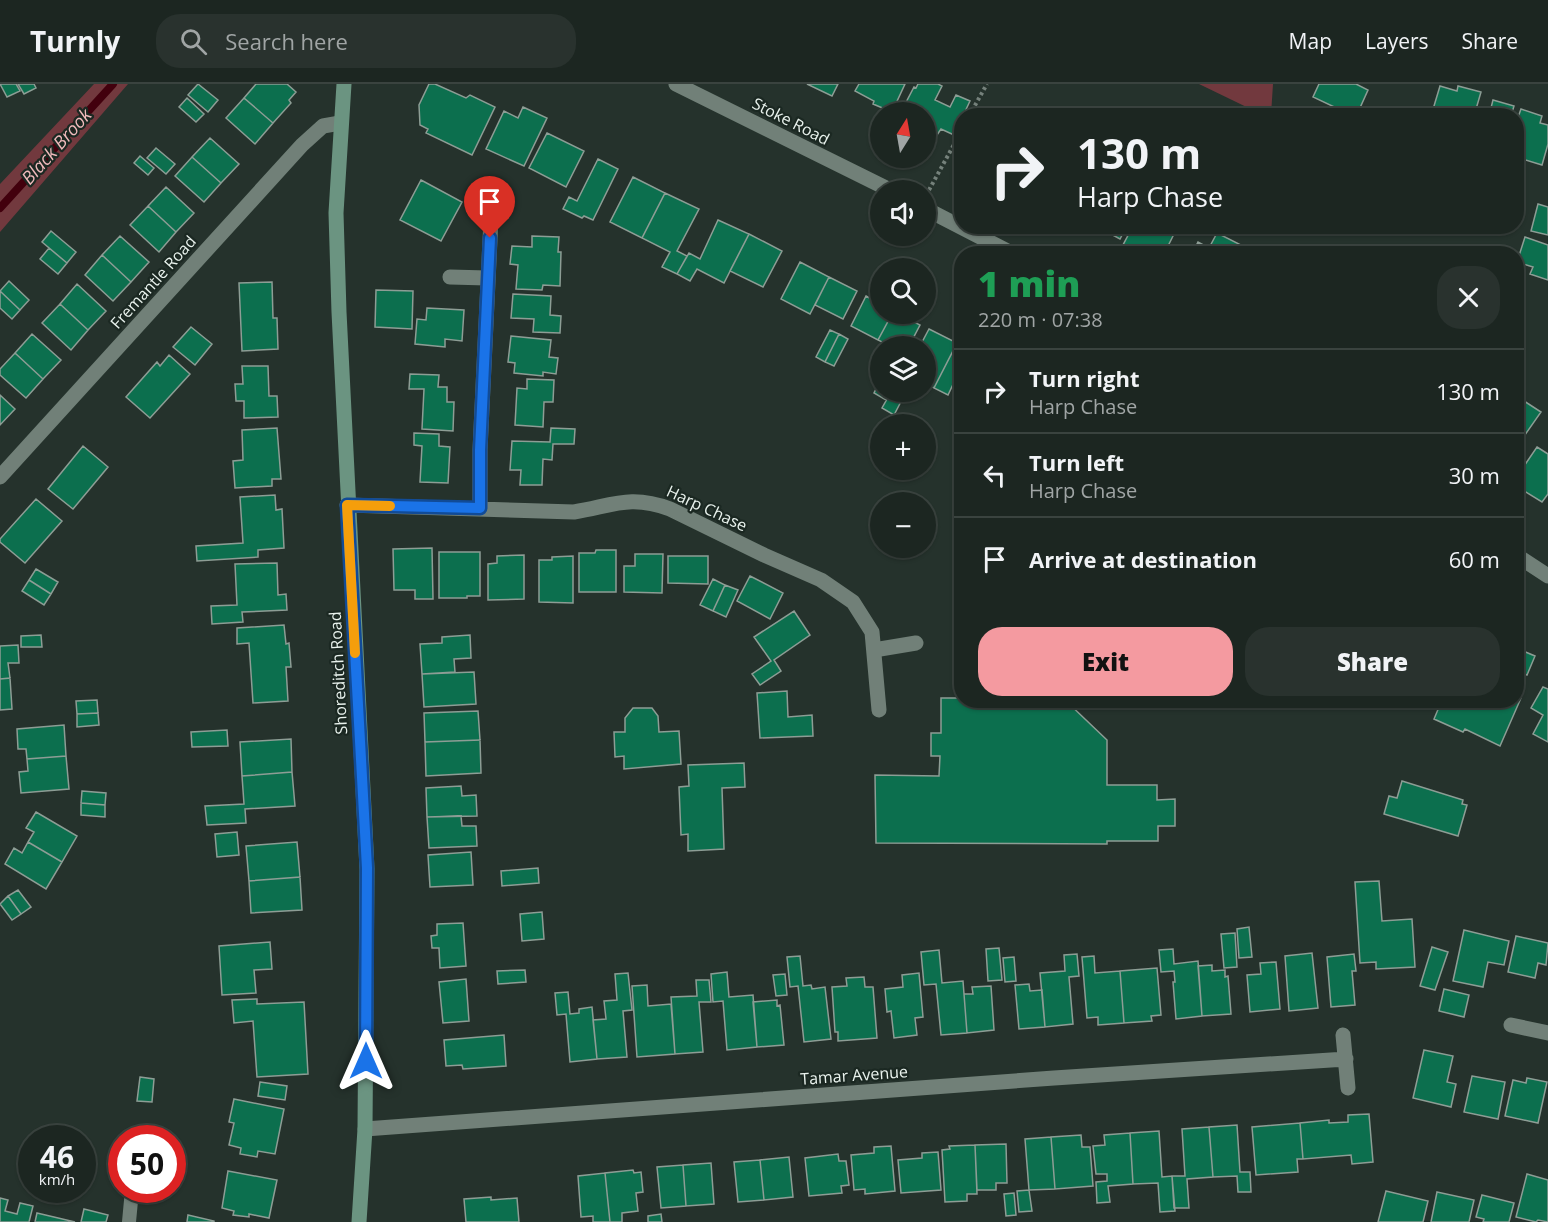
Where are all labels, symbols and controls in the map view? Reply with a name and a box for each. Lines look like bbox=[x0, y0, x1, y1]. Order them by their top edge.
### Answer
search box bbox=[156, 14, 576, 68]
text: Turnly bbox=[30, 22, 120, 60]
icon: search bbox=[177, 25, 210, 58]
text: Search here bbox=[225, 26, 348, 56]
text: Map bbox=[1289, 27, 1332, 55]
text: Layers bbox=[1365, 27, 1429, 55]
text: Share bbox=[1462, 27, 1518, 55]
street label: Stoke Road bbox=[749, 92, 833, 150]
water label: Black Brook bbox=[16, 102, 97, 189]
north arrow bbox=[870, 102, 936, 168]
map controls bbox=[870, 102, 936, 558]
text: 130 m bbox=[1077, 124, 1201, 181]
icon: right bbox=[978, 132, 1056, 210]
pin bbox=[464, 176, 515, 238]
text: Harp Chase bbox=[1077, 178, 1223, 215]
button: sound bbox=[870, 180, 936, 246]
icon: arrive bbox=[473, 185, 506, 218]
street label: Fremantle Road bbox=[105, 231, 201, 333]
button: search bbox=[870, 258, 936, 324]
text: 1 min bbox=[978, 259, 1080, 308]
button: close bbox=[1437, 266, 1500, 329]
text: 220 m · 07:38 bbox=[978, 306, 1103, 333]
button: layers bbox=[870, 336, 936, 402]
text: Turn right bbox=[1029, 363, 1140, 393]
icon: right bbox=[978, 375, 1011, 408]
text: 130 m bbox=[1436, 376, 1500, 406]
text: Harp Chase bbox=[1029, 393, 1137, 420]
button: + bbox=[870, 414, 936, 480]
text: Turn left bbox=[1029, 447, 1124, 477]
icon: left bbox=[978, 459, 1011, 492]
text: 30 m bbox=[1449, 460, 1500, 490]
text: Harp Chase bbox=[1029, 477, 1137, 504]
street label: Harp Chase bbox=[663, 480, 751, 536]
button: − bbox=[870, 492, 936, 558]
icon: arrive bbox=[978, 543, 1011, 576]
text: Arrive at destination bbox=[1029, 544, 1257, 574]
text: 60 m bbox=[1449, 544, 1500, 574]
street label: Shoreditch Road bbox=[324, 611, 352, 735]
button: Exit bbox=[978, 627, 1233, 696]
button: Share bbox=[1245, 627, 1500, 696]
position arrow bbox=[334, 1029, 398, 1093]
street label: Tamar Avenue bbox=[799, 1060, 909, 1090]
speed limit sign: 50 bbox=[108, 1125, 186, 1203]
text: 46 bbox=[40, 1136, 74, 1177]
text: km/h bbox=[39, 1169, 75, 1189]

